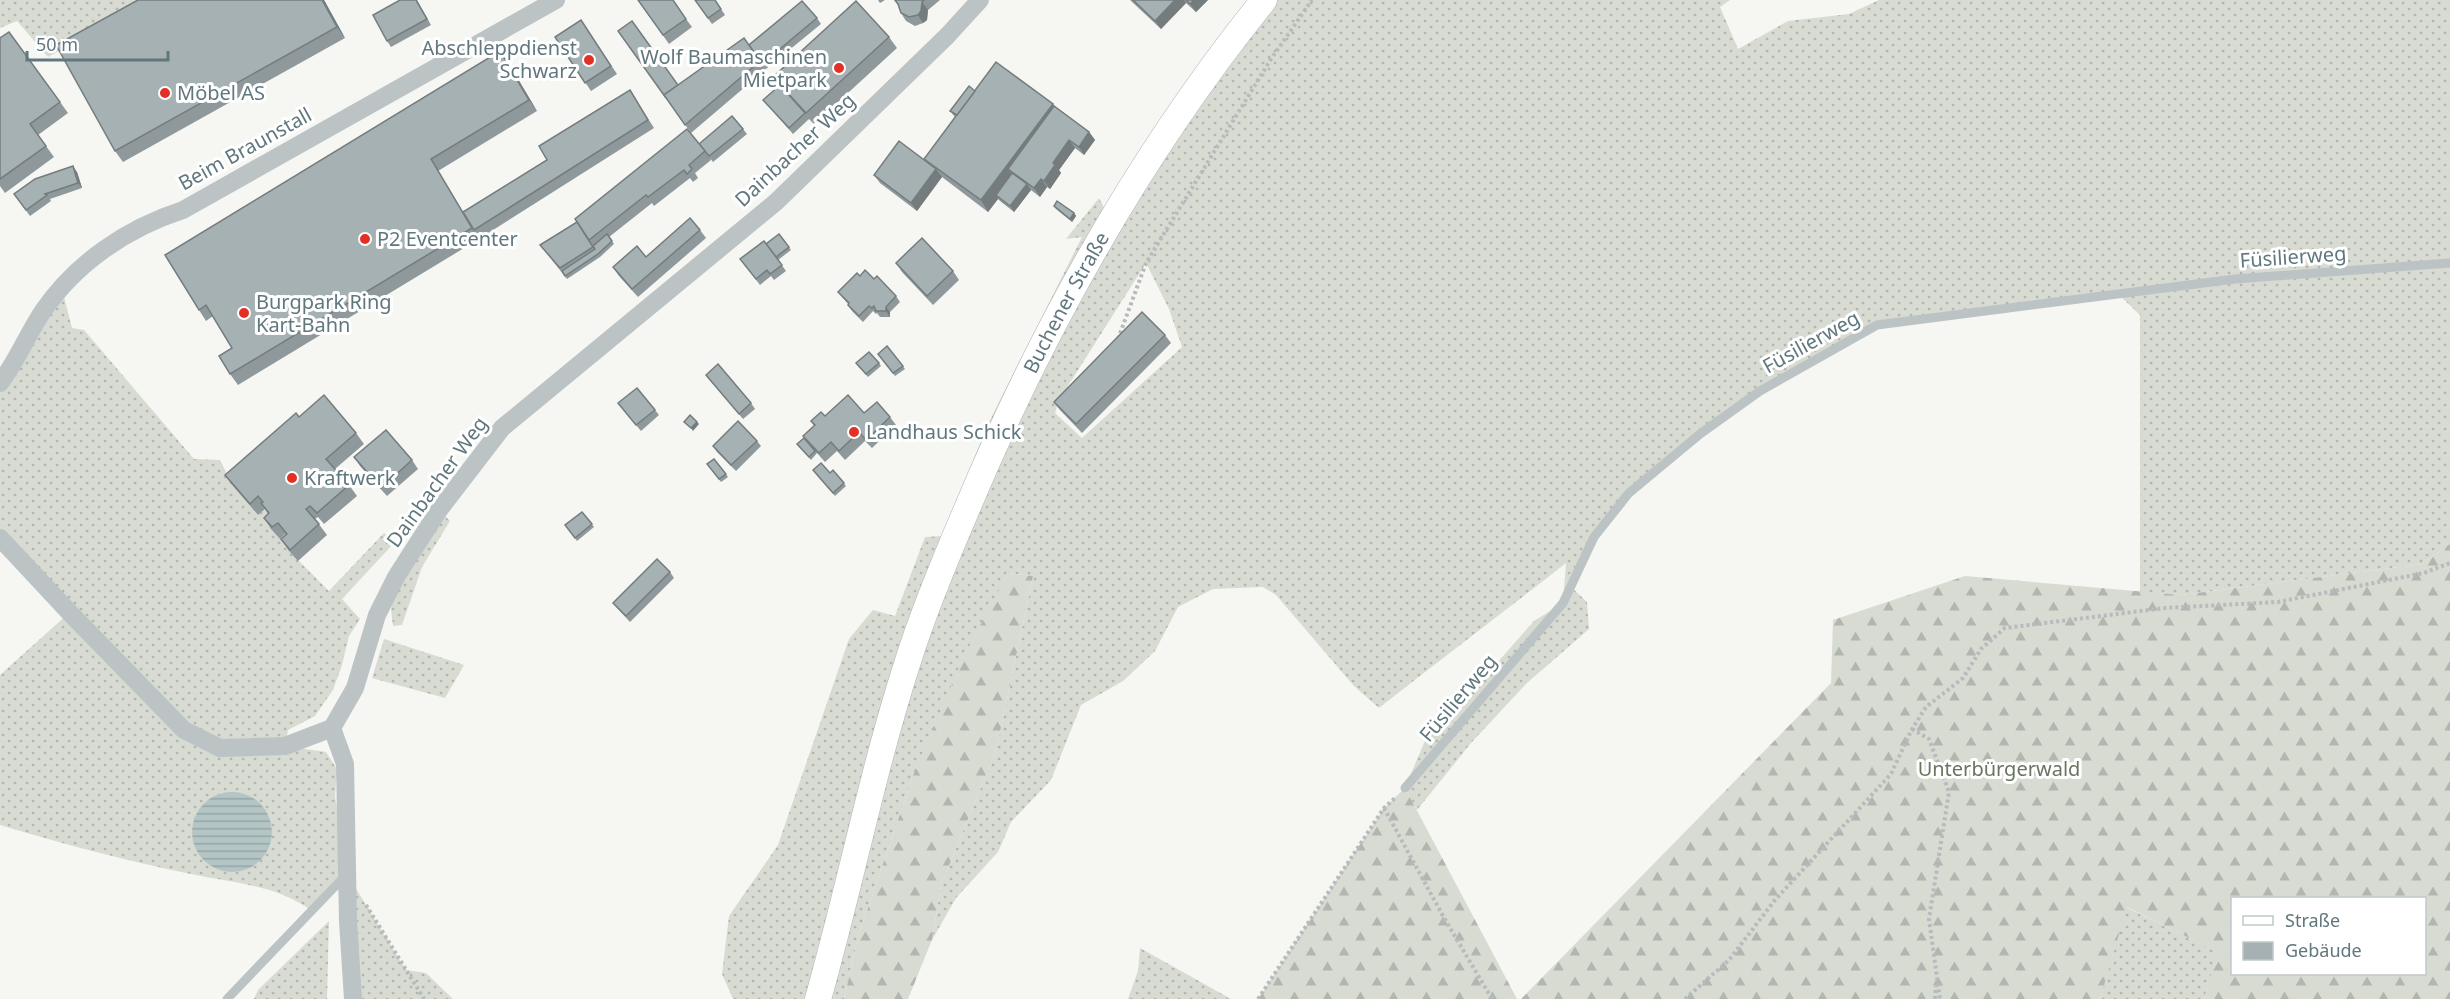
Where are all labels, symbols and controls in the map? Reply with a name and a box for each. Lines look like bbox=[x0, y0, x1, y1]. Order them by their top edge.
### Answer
scale bar bbox=[27, 24, 168, 62]
text: 50 m bbox=[36, 32, 78, 56]
place label: Abschleppdienst Schwarz bbox=[421, 34, 577, 84]
place label: Wolf Baumaschinen Mietpark bbox=[640, 43, 827, 93]
marker: Abschleppdienst Schwarz bbox=[582, 53, 596, 67]
marker: Wolf Baumaschinen Mietpark bbox=[832, 61, 846, 75]
place label: Möbel AS bbox=[177, 79, 265, 106]
marker: Möbel AS bbox=[158, 86, 172, 100]
street label: Dainbacher Weg bbox=[729, 87, 861, 212]
street label: Beim Braunstall bbox=[173, 101, 316, 196]
place label: P2 Eventcenter bbox=[377, 225, 518, 252]
street label: Buchener Straße bbox=[1017, 227, 1115, 378]
marker: P2 Eventcenter bbox=[358, 232, 372, 246]
street label: Füsilierweg bbox=[2239, 239, 2347, 274]
place label: Burgpark Ring Kart-Bahn bbox=[256, 288, 392, 338]
street label: Füsilierweg bbox=[1758, 304, 1864, 379]
marker: Burgpark Ring Kart-Bahn bbox=[237, 306, 251, 320]
street label: Dainbacher Weg bbox=[380, 411, 493, 552]
place label: Landhaus Schick bbox=[866, 418, 1022, 445]
marker: Landhaus Schick bbox=[847, 425, 861, 439]
place label: Kraftwerk bbox=[304, 464, 396, 491]
marker: Kraftwerk bbox=[285, 471, 299, 485]
street label: Füsilierweg bbox=[1413, 648, 1502, 747]
park label: Unterbürgerwald bbox=[1918, 755, 2080, 782]
legend bbox=[2231, 897, 2426, 975]
text: Straße bbox=[2285, 908, 2340, 932]
text: Gebäude bbox=[2285, 938, 2362, 962]

